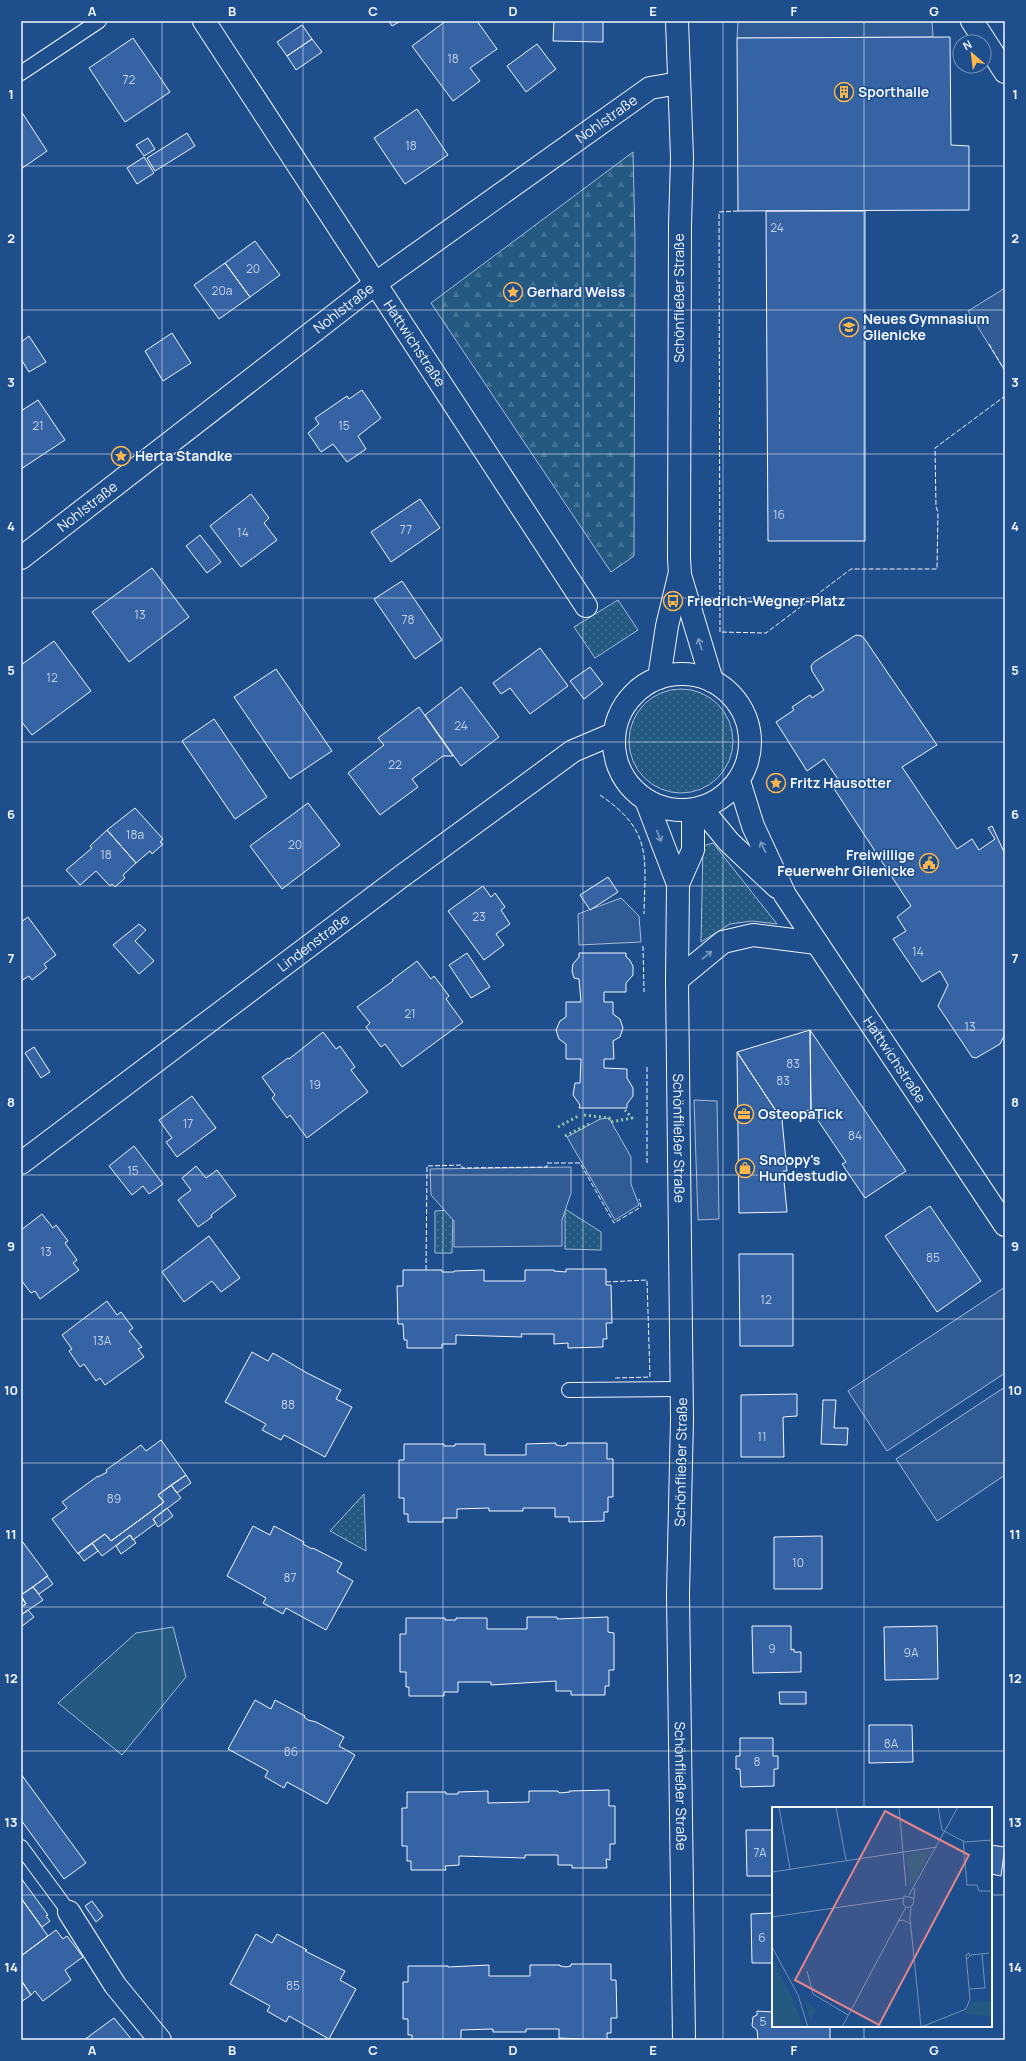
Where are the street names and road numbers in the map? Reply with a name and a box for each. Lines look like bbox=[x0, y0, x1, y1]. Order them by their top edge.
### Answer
street label: Nohlstraße bbox=[572, 90, 641, 147]
street label: Schönfließer Straße bbox=[669, 233, 688, 363]
street label: Nohlstraße bbox=[309, 278, 377, 337]
street label: Hattwichstraße bbox=[380, 296, 450, 390]
street label: Nohlstraße bbox=[53, 477, 121, 536]
street label: Lindenstraße bbox=[273, 909, 353, 976]
street label: Hattwichstraße bbox=[860, 1012, 931, 1106]
street label: Schönfließer Straße bbox=[669, 1073, 690, 1203]
street label: Schönfließer Straße bbox=[670, 1397, 691, 1527]
street label: Schönfließer Straße bbox=[671, 1721, 691, 1851]

